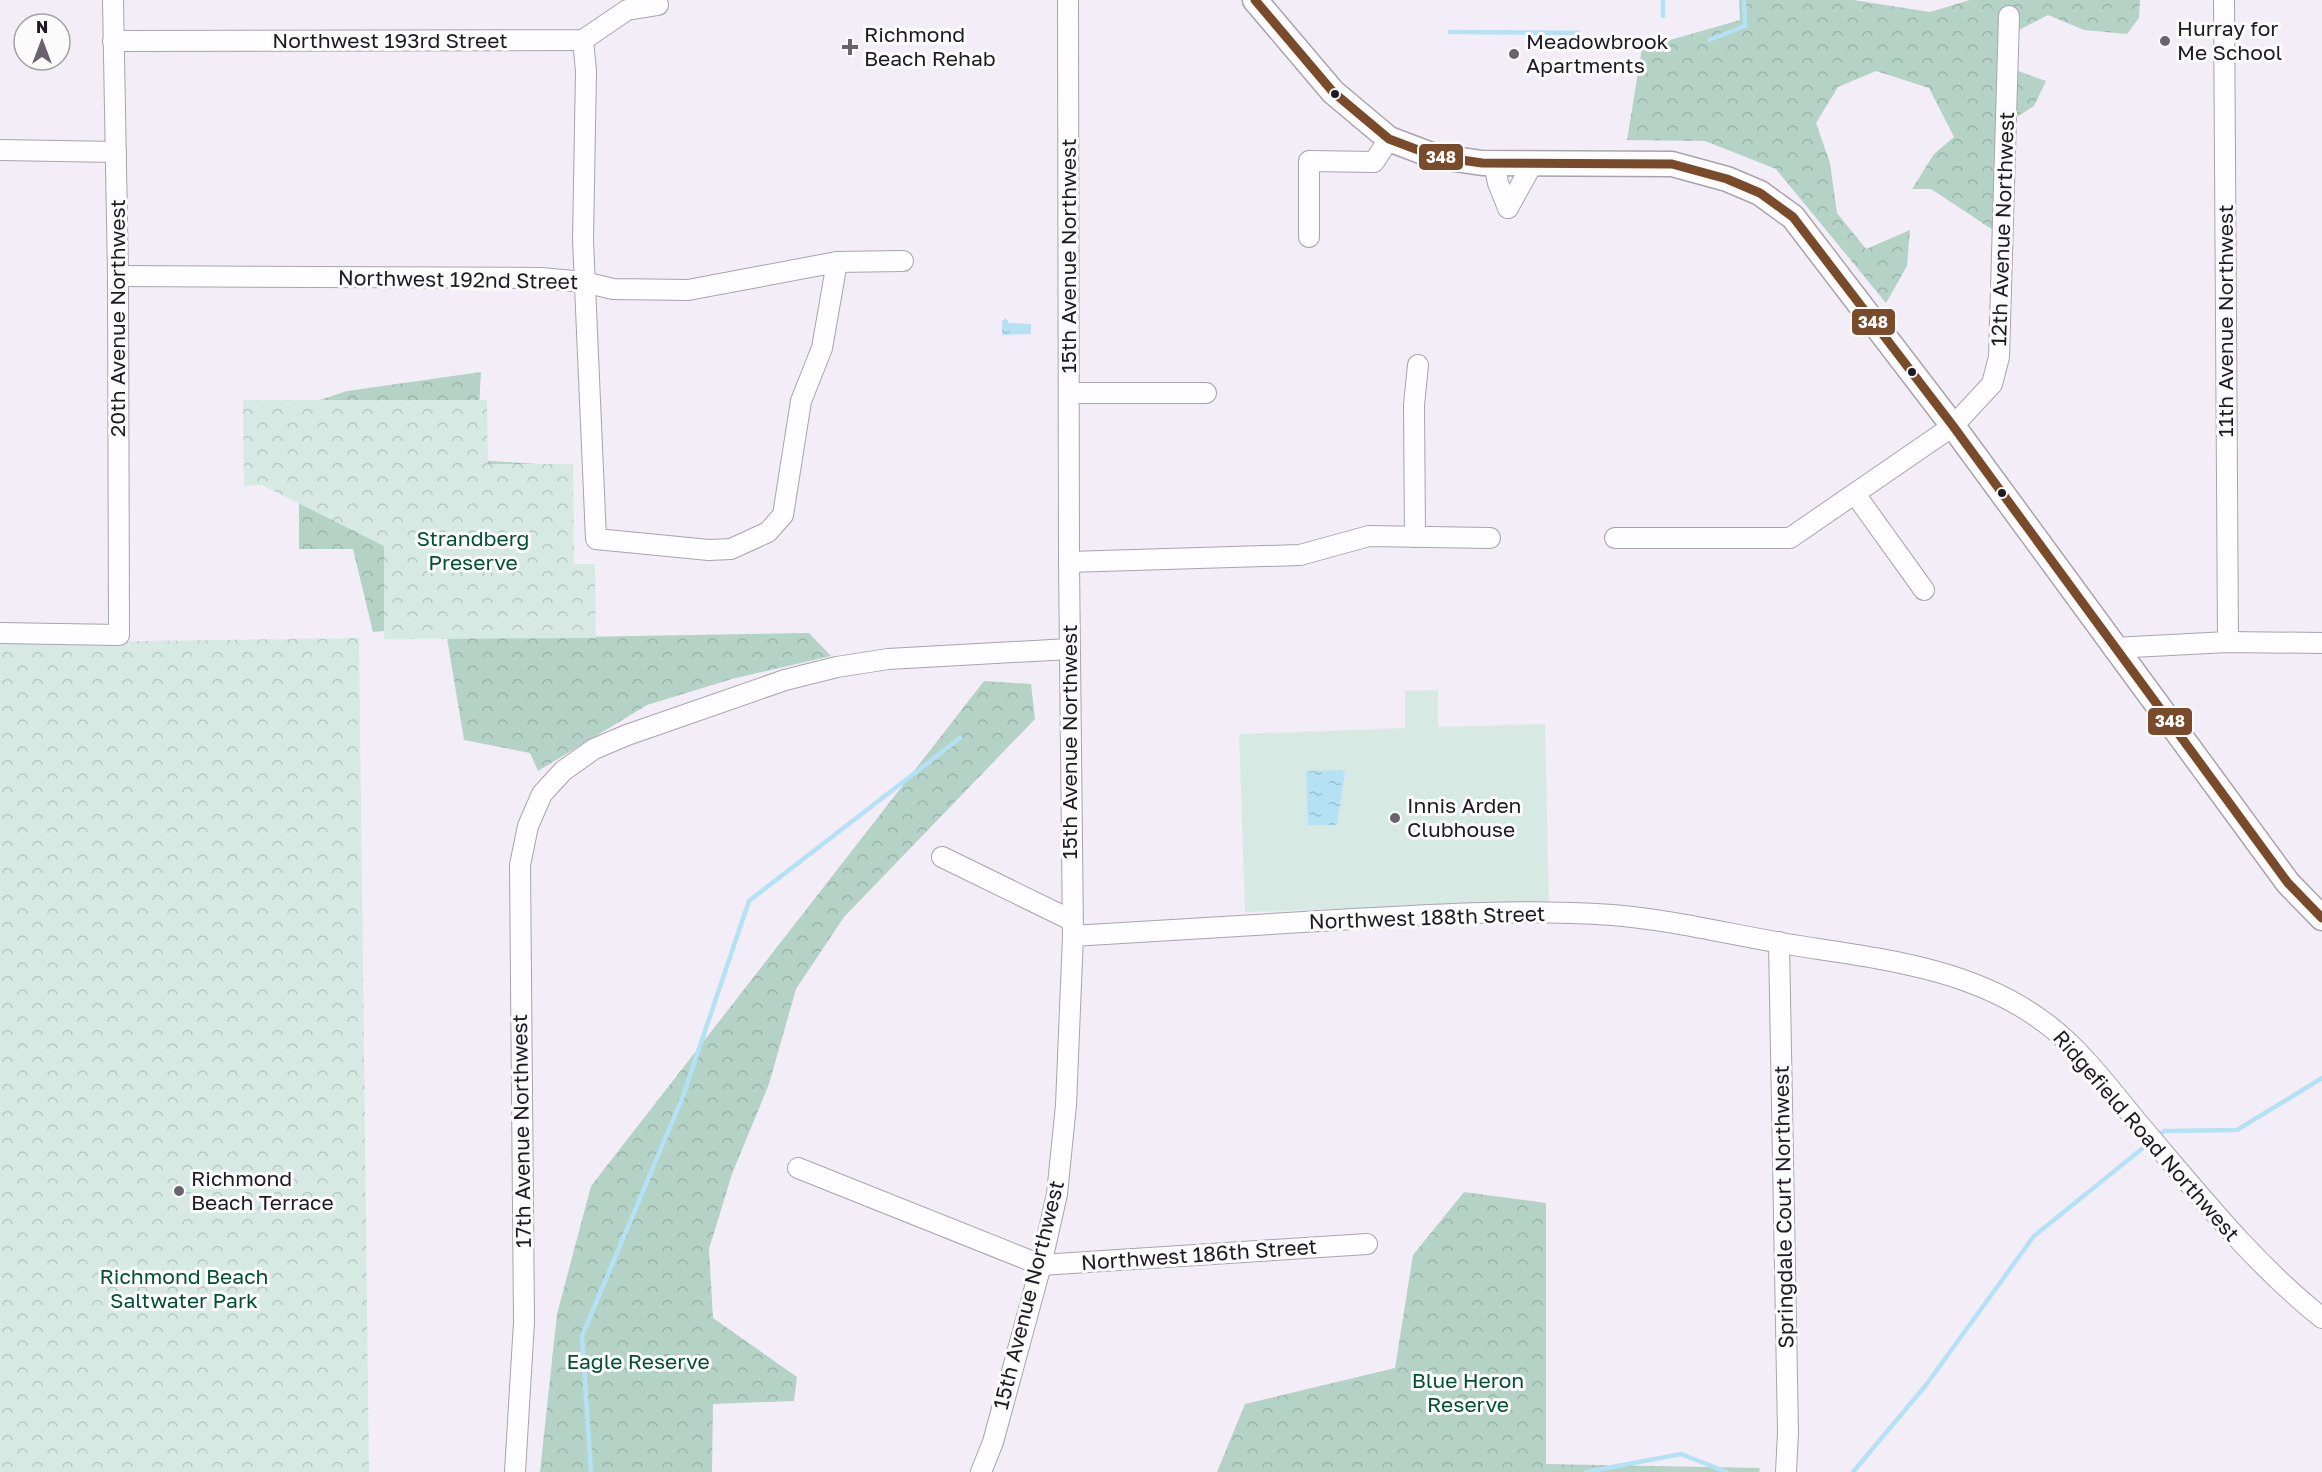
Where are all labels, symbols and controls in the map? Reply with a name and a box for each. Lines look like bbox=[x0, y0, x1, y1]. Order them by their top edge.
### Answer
north arrow bbox=[12, 12, 72, 72]
place label: Hurray for Me School bbox=[2177, 15, 2282, 65]
text: N bbox=[36, 17, 48, 37]
place label: Richmond Beach Rehab bbox=[864, 21, 996, 71]
street label: Northwest 193rd Street bbox=[272, 27, 508, 53]
place label: Meadowbrook Apartments bbox=[1526, 28, 1669, 78]
marker: Hurray for Me School bbox=[2158, 34, 2172, 48]
marker: Richmond Beach Rehab bbox=[841, 38, 859, 56]
marker: Meadowbrook Apartments bbox=[1507, 47, 1521, 61]
unlabelled marker bbox=[1329, 88, 1341, 100]
street label: 12th Avenue Northwest bbox=[1985, 111, 2019, 347]
street label: 15th Avenue Northwest bbox=[1055, 138, 1081, 374]
line badge: 348 bbox=[1418, 143, 1464, 171]
text: 348 bbox=[1426, 147, 1456, 167]
street label: 20th Avenue Northwest bbox=[104, 199, 130, 437]
street label: 11th Avenue Northwest bbox=[2212, 204, 2238, 438]
street label: Northwest 192nd Street bbox=[338, 264, 578, 294]
line badge: 348 bbox=[1851, 308, 1896, 336]
text: 348 bbox=[1858, 312, 1888, 332]
unlabelled marker bbox=[1906, 366, 1918, 378]
unlabelled marker bbox=[1996, 487, 2008, 499]
park label: Strandberg Preserve bbox=[416, 525, 530, 575]
street label: 15th Avenue Northwest bbox=[1056, 624, 1082, 860]
line badge: 348 bbox=[2147, 707, 2193, 736]
text: 348 bbox=[2155, 711, 2185, 731]
place label: Innis Arden Clubhouse bbox=[1407, 792, 1522, 842]
marker: Innis Arden Clubhouse bbox=[1388, 811, 1402, 825]
street label: Northwest 188th Street bbox=[1308, 900, 1546, 934]
street label: 17th Avenue Northwest bbox=[506, 1014, 536, 1248]
street label: Ridgefield Road Northwest bbox=[2048, 1024, 2246, 1246]
street label: Springdale Court Northwest bbox=[1768, 1065, 1798, 1349]
place label: Richmond Beach Terrace bbox=[191, 1165, 334, 1215]
street label: 15th Avenue Northwest bbox=[987, 1178, 1069, 1412]
marker: Richmond Beach Terrace bbox=[172, 1184, 186, 1198]
street label: Northwest 186th Street bbox=[1080, 1233, 1318, 1275]
park label: Richmond Beach Saltwater Park bbox=[99, 1263, 269, 1313]
park label: Eagle Reserve bbox=[566, 1348, 710, 1374]
park label: Blue Heron Reserve bbox=[1412, 1367, 1524, 1417]

